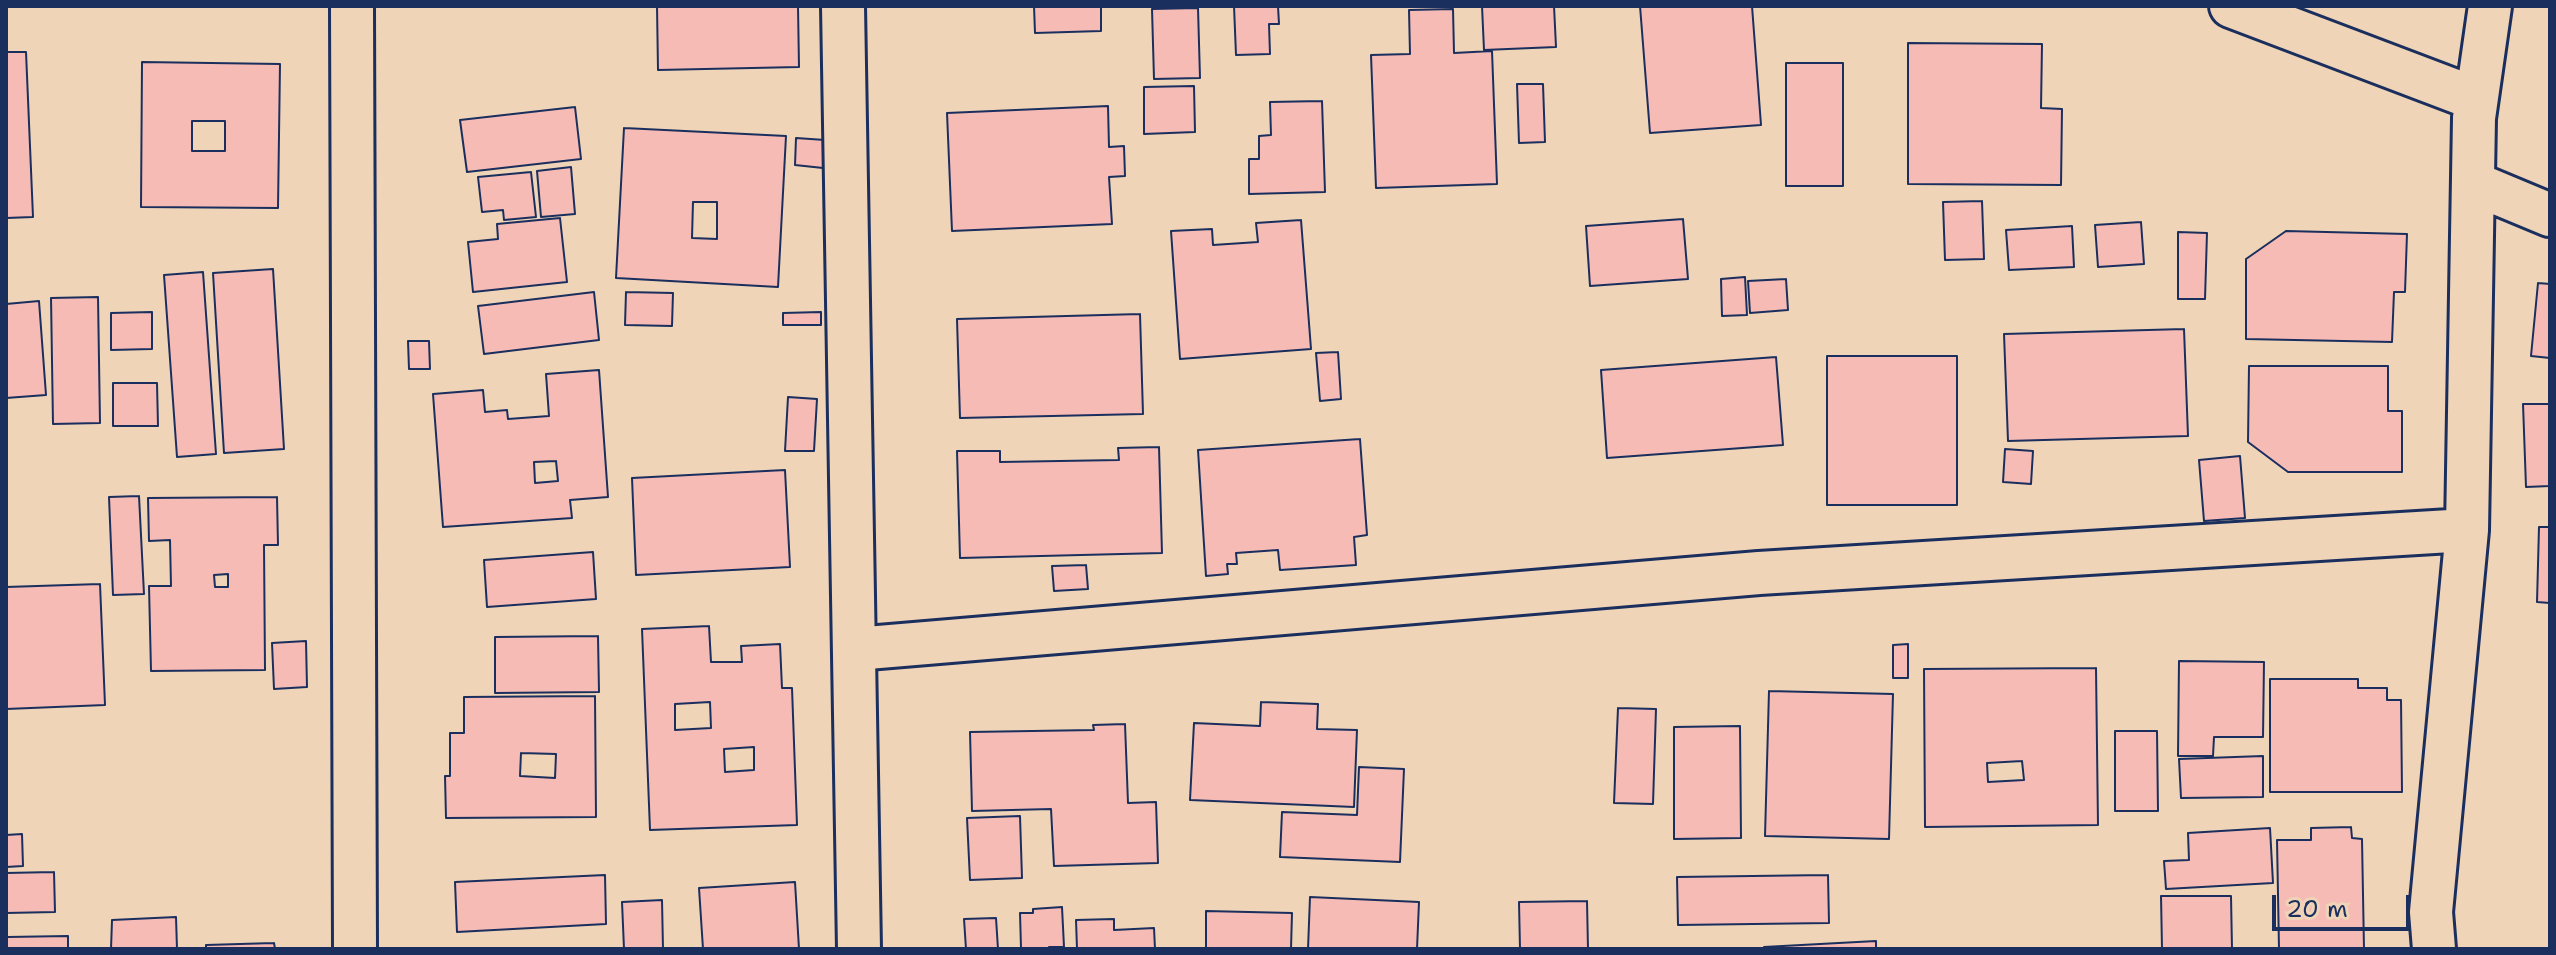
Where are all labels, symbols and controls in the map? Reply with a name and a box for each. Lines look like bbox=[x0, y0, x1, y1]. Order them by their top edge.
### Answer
scale bar bbox=[2276, 879, 2414, 929]
text: 20 m bbox=[2286, 893, 2348, 925]

